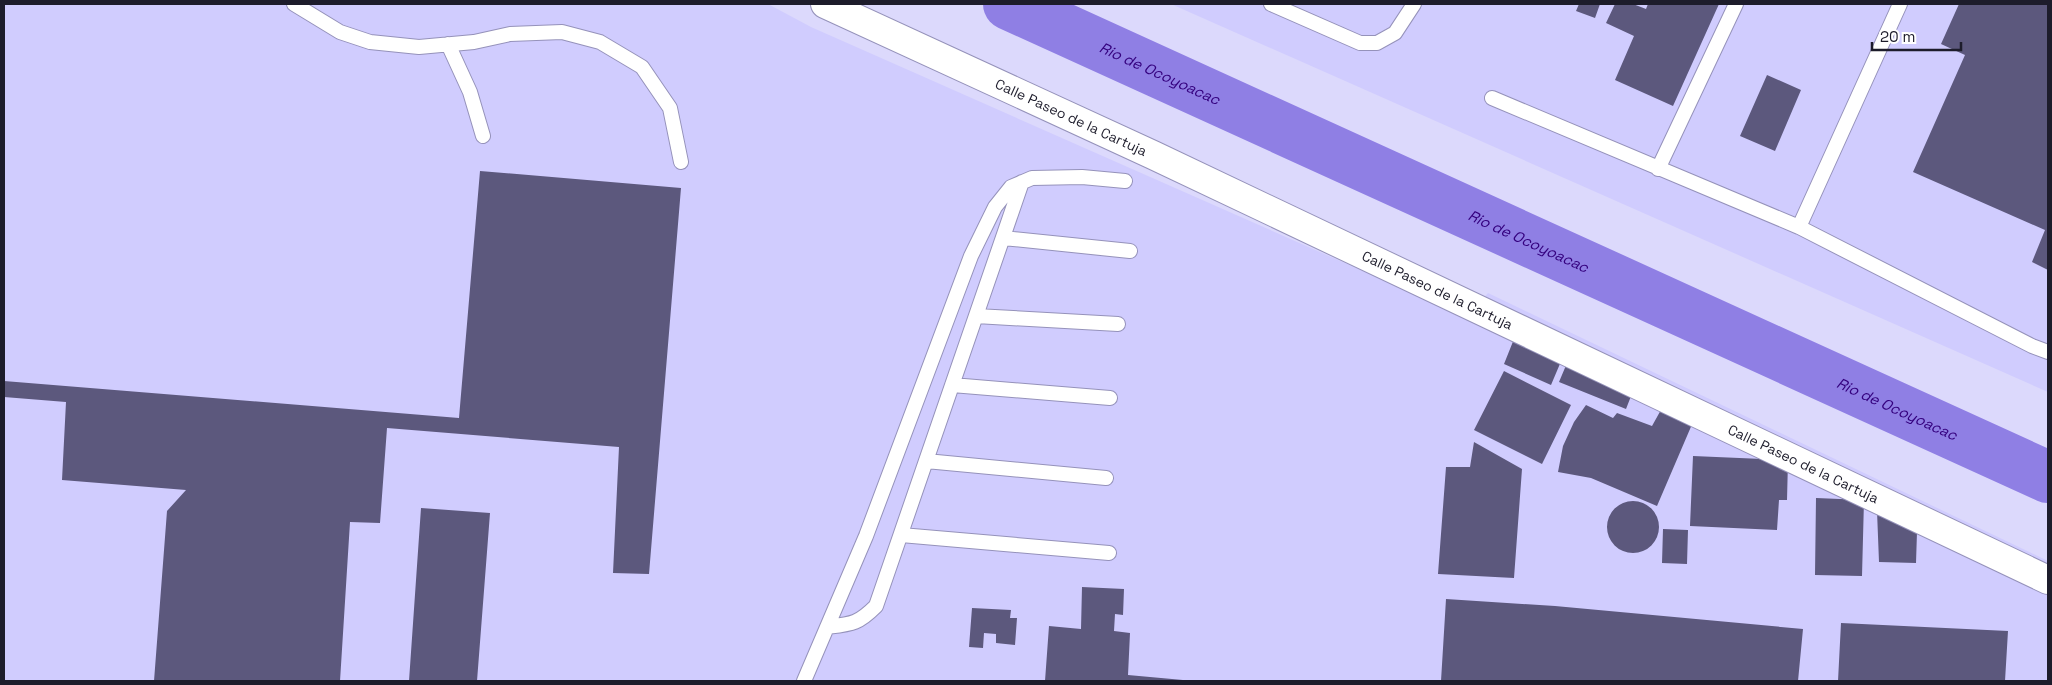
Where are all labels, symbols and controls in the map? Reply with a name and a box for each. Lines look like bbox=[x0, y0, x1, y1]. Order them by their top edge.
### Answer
scale bar bbox=[1872, 20, 1961, 52]
text: 20 m bbox=[1880, 27, 1915, 46]
water label: Rio de Ocoyoacac bbox=[1097, 37, 1224, 109]
street label: Calle Paseo de la Cartuja bbox=[992, 75, 1150, 160]
water label: Rio de Ocoyoacac bbox=[1465, 205, 1593, 277]
street label: Calle Paseo de la Cartuja bbox=[1359, 247, 1516, 334]
water label: Rio de Ocoyoacac bbox=[1834, 373, 1961, 444]
street label: Calle Paseo de la Cartuja bbox=[1725, 420, 1882, 507]

